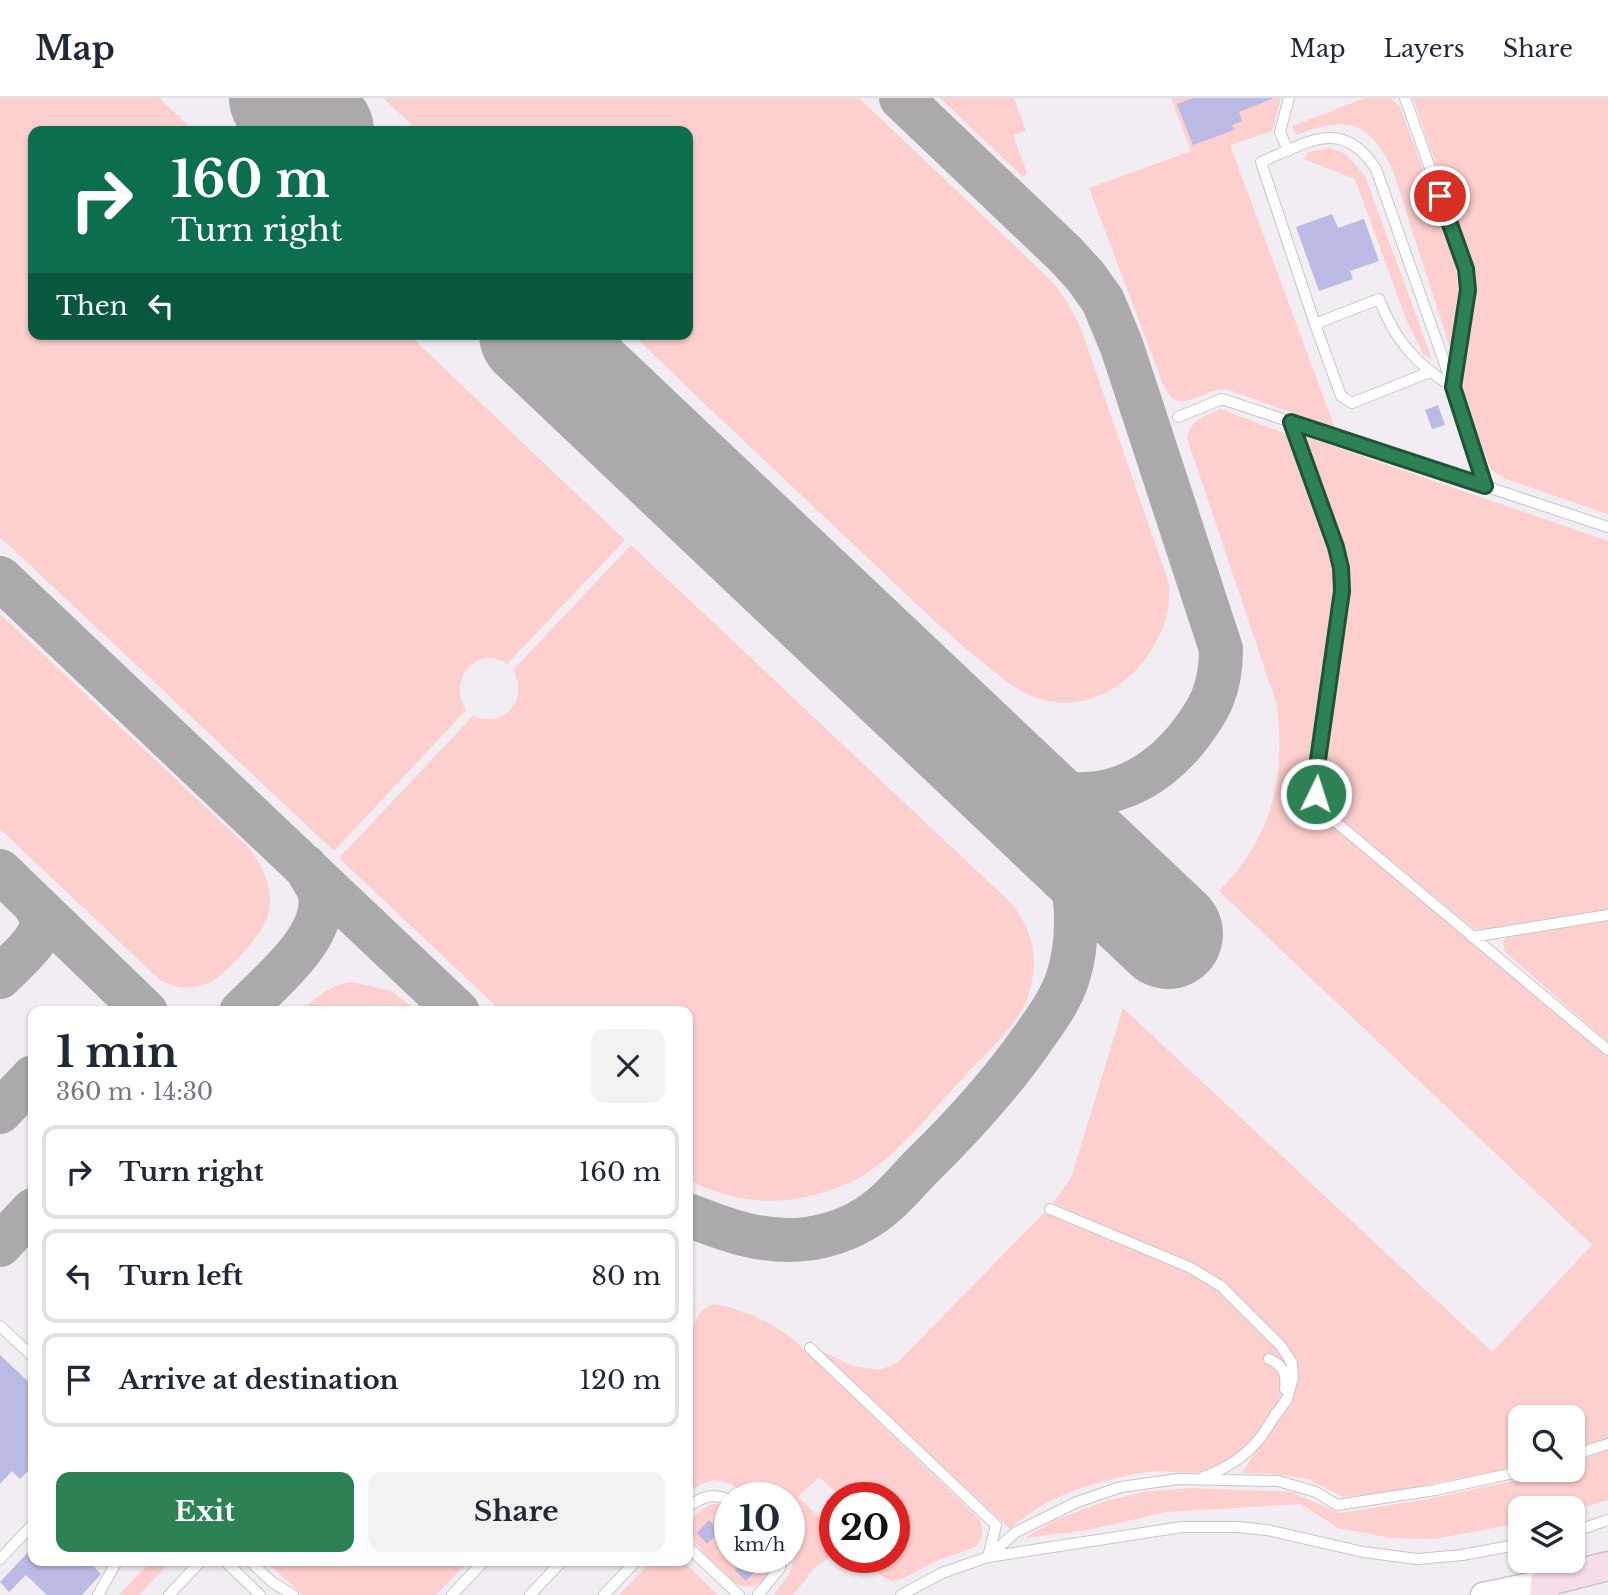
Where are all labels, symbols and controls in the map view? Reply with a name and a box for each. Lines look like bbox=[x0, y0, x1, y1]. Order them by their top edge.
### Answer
text: Map bbox=[35, 28, 115, 69]
text: Map bbox=[1290, 34, 1346, 63]
text: Layers bbox=[1384, 34, 1465, 63]
text: Share bbox=[1503, 34, 1573, 63]
text: 160 m bbox=[171, 149, 330, 210]
icon: right bbox=[56, 154, 147, 245]
pin bbox=[1410, 166, 1470, 226]
icon: arrive bbox=[1421, 177, 1459, 215]
text: Turn right bbox=[171, 210, 342, 250]
icon: left bbox=[142, 287, 180, 325]
text: Then bbox=[56, 290, 128, 322]
position arrow bbox=[1279, 757, 1353, 831]
text: 1 min bbox=[56, 1026, 178, 1078]
button: close bbox=[591, 1029, 665, 1103]
text: 360 m · 14:30 bbox=[56, 1078, 213, 1106]
icon: right bbox=[60, 1153, 98, 1191]
text: Turn right bbox=[119, 1156, 264, 1188]
text: 160 m bbox=[579, 1156, 661, 1188]
icon: left bbox=[60, 1257, 98, 1295]
text: Turn left bbox=[119, 1260, 243, 1292]
text: 80 m bbox=[591, 1260, 661, 1292]
icon: arrive bbox=[60, 1361, 98, 1399]
text: Arrive at destination bbox=[119, 1364, 399, 1396]
text: 120 m bbox=[579, 1364, 661, 1396]
map controls bbox=[1508, 1405, 1585, 1573]
button: search bbox=[1508, 1405, 1585, 1482]
button: Exit bbox=[56, 1472, 354, 1552]
button: Share bbox=[368, 1472, 665, 1552]
speed limit sign: 20 bbox=[819, 1482, 910, 1573]
button: layers bbox=[1508, 1496, 1585, 1573]
text: 10 bbox=[739, 1497, 780, 1540]
text: km/h bbox=[734, 1534, 785, 1556]

